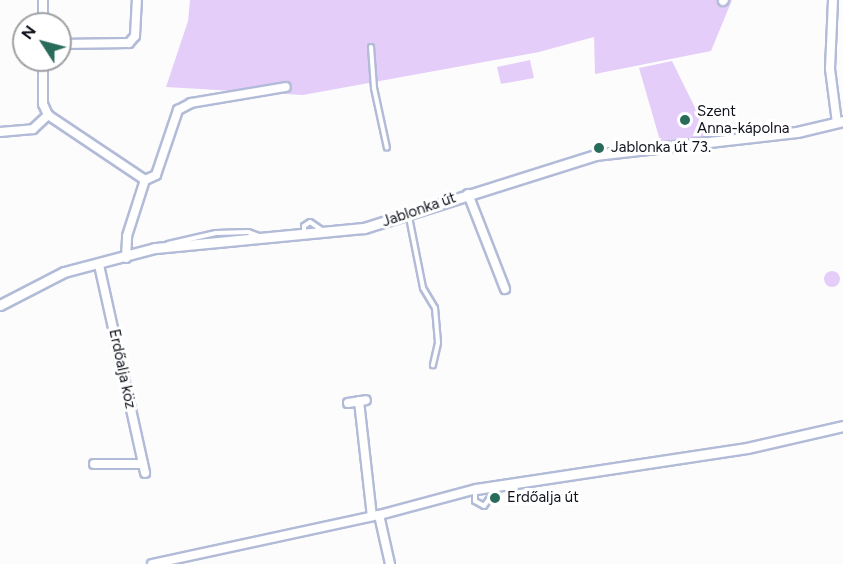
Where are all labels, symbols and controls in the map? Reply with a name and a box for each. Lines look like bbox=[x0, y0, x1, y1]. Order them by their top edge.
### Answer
north arrow bbox=[12, 12, 72, 72]
text: N bbox=[17, 22, 40, 43]
place label: Szent Anna-kápolna bbox=[697, 102, 789, 137]
marker: Szent Anna-kápolna bbox=[678, 113, 692, 127]
place label: Jablonka út 73. bbox=[611, 139, 711, 157]
marker: Jablonka út 73. bbox=[592, 141, 606, 155]
street label: Jablonka út bbox=[380, 189, 458, 231]
street label: Erdőalja köz bbox=[105, 328, 139, 410]
place label: Erdőalja út bbox=[507, 489, 579, 507]
marker: Erdőalja út bbox=[488, 491, 502, 505]

